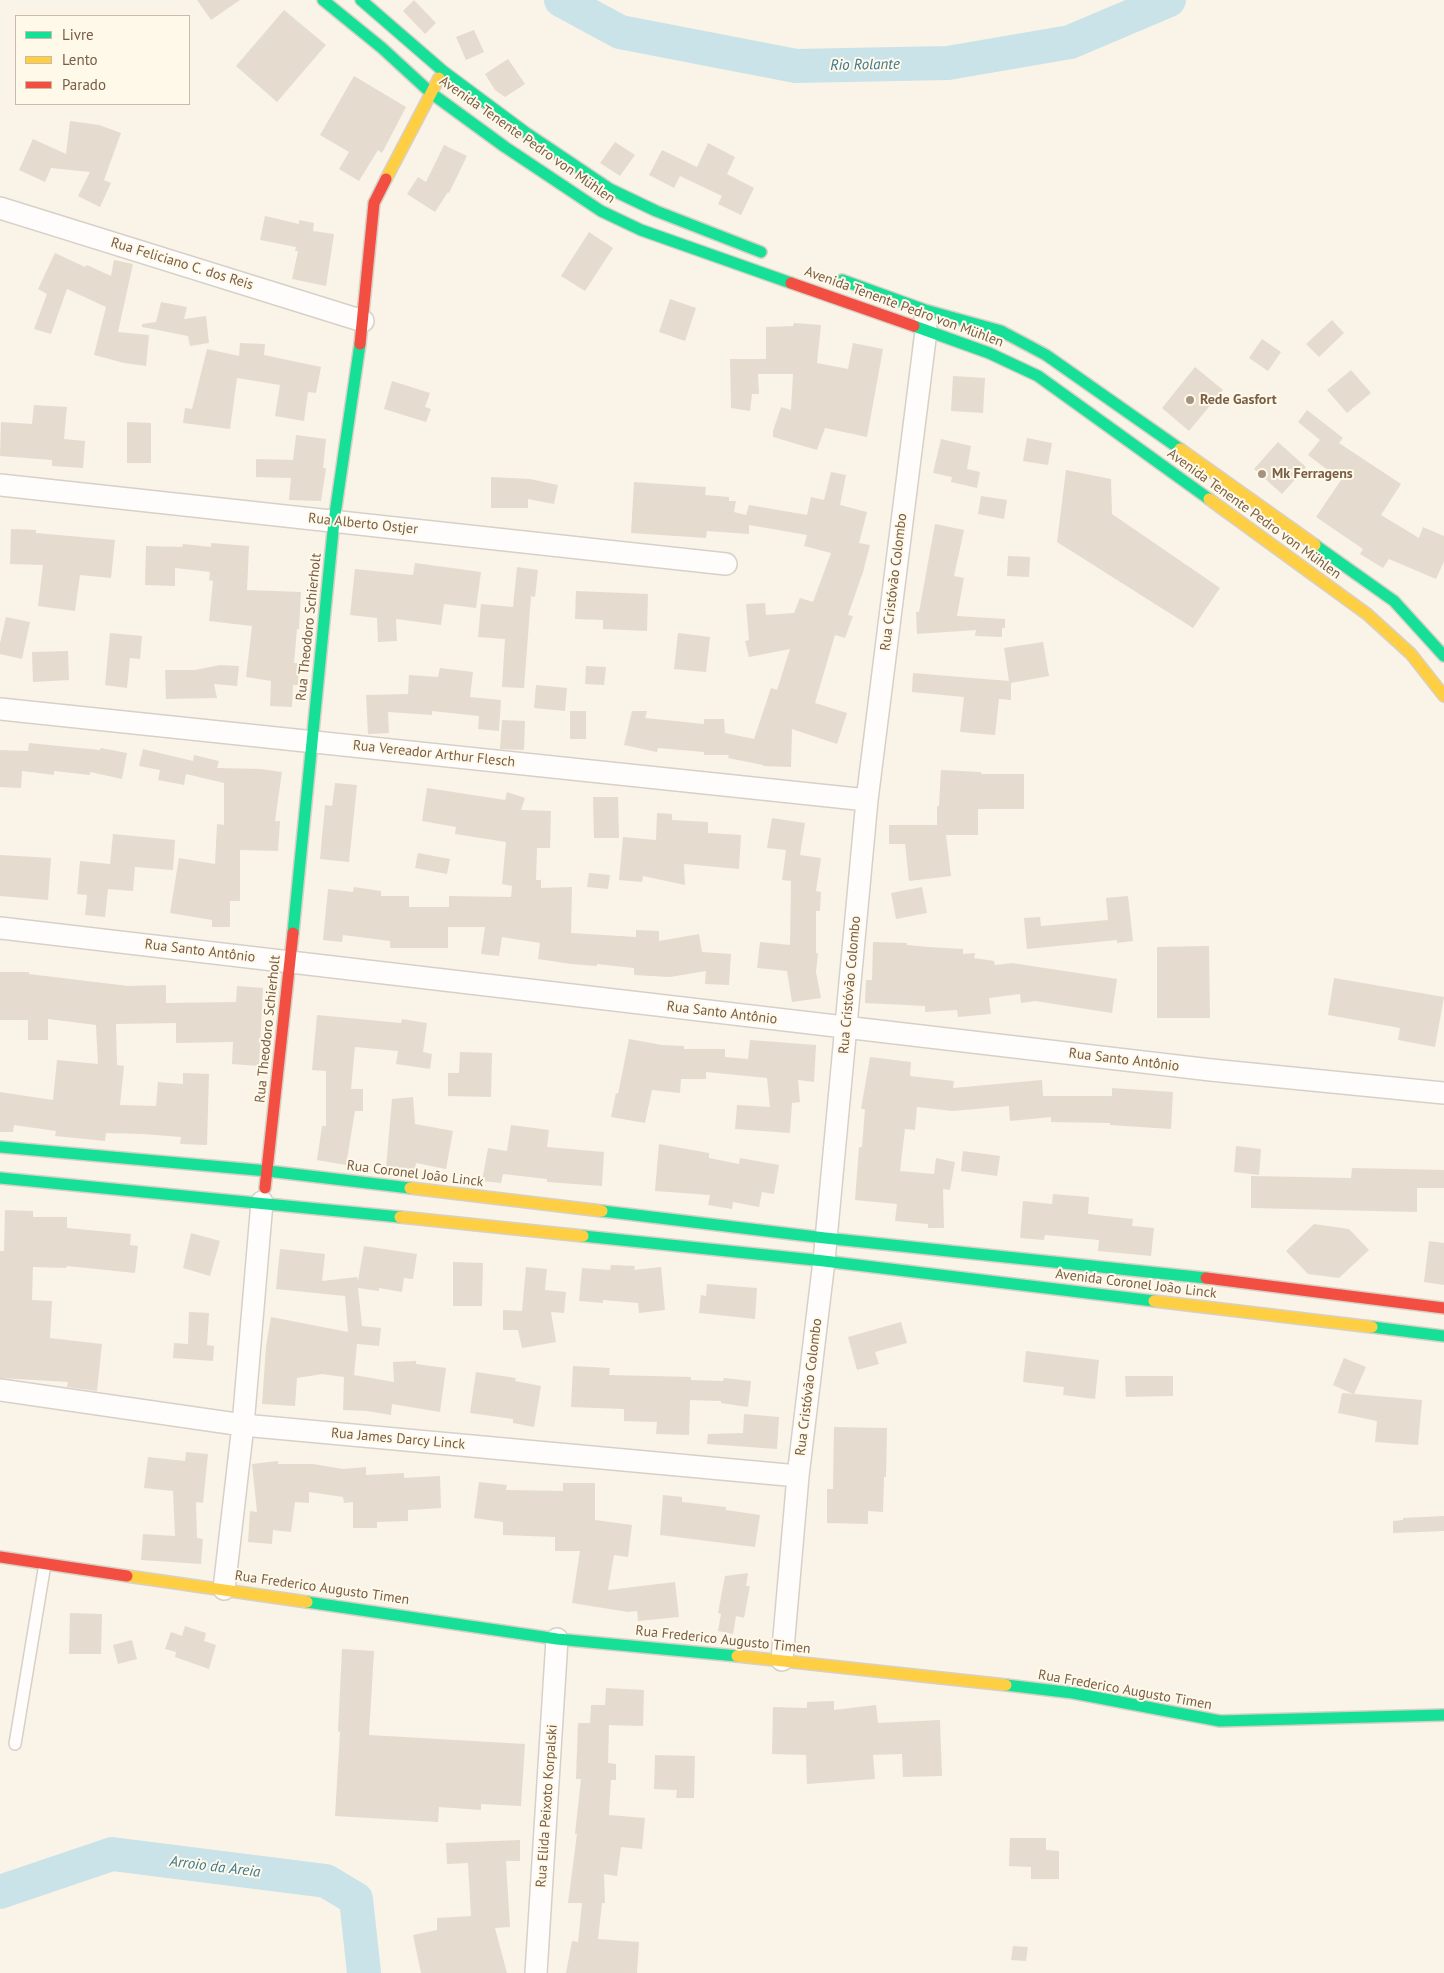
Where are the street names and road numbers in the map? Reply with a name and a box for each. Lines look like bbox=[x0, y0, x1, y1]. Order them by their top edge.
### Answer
street label: Avenida Tenente Pedro von Mühlen bbox=[436, 73, 618, 207]
street label: Rua Feliciano C. dos Reis bbox=[109, 234, 255, 294]
street label: Avenida Tenente Pedro von Mühlen bbox=[802, 263, 1006, 351]
street label: Avenida Tenente Pedro von Mühlen bbox=[1164, 445, 1344, 583]
street label: Rua Alberto Ostjer bbox=[307, 510, 419, 538]
street label: Rua Cristóvão Colombo bbox=[877, 512, 911, 652]
street label: Rua Theodoro Schierholt bbox=[293, 552, 325, 702]
street label: Rua Vereador Arthur Flesch bbox=[352, 737, 516, 771]
street label: Rua Cristóvão Colombo bbox=[836, 915, 864, 1055]
street label: Rua Santo Antônio bbox=[144, 936, 256, 966]
street label: Rua Theodoro Schierholt bbox=[252, 954, 284, 1104]
street label: Rua Santo Antônio bbox=[666, 998, 778, 1028]
street label: Rua Santo Antônio bbox=[1068, 1045, 1180, 1075]
street label: Rua Coronel João Linck bbox=[346, 1157, 484, 1191]
street label: Avenida Coronel João Linck bbox=[1054, 1266, 1218, 1302]
street label: Rua Cristóvão Colombo bbox=[792, 1317, 826, 1457]
street label: Rua James Darcy Linck bbox=[330, 1425, 466, 1453]
street label: Rua Frederico Augusto Timen bbox=[234, 1567, 410, 1609]
street label: Rua Frederico Augusto Timen bbox=[635, 1622, 811, 1658]
street label: Rua Frederico Augusto Timen bbox=[1037, 1666, 1213, 1714]
street label: Rua Elida Peixoto Korpalski bbox=[533, 1724, 561, 1888]

